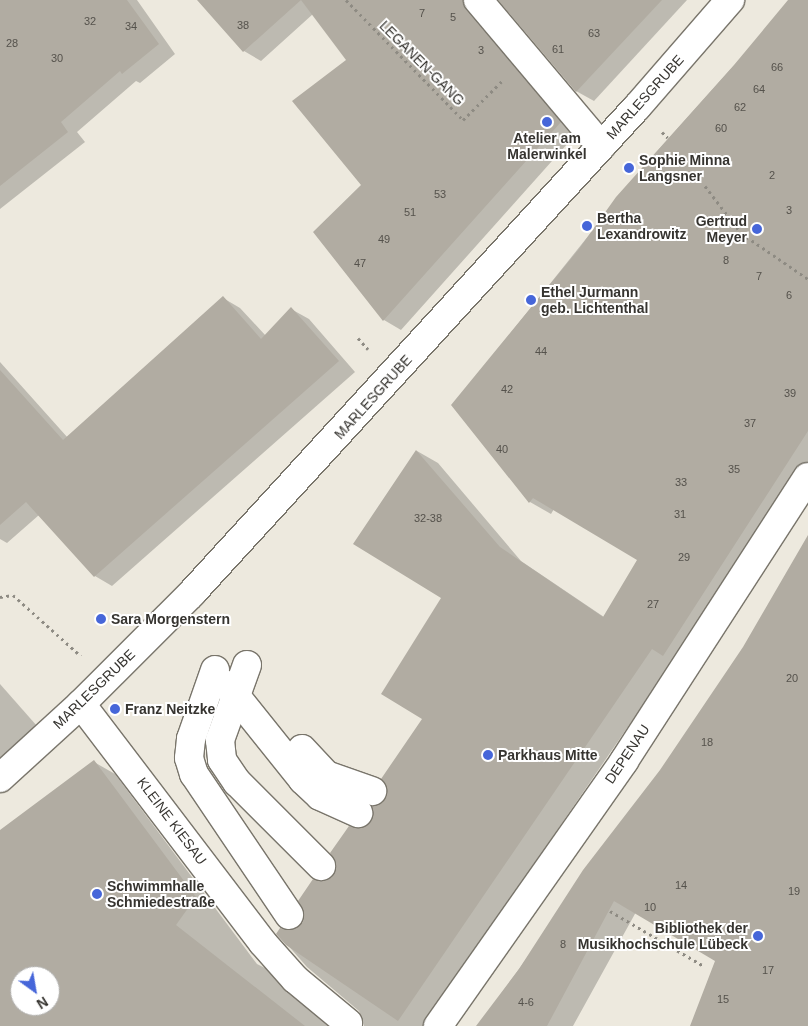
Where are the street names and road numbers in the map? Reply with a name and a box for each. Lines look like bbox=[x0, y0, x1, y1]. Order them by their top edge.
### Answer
street label: LEGANEN-GANG bbox=[376, 17, 468, 109]
street label: MARLESGRUBE bbox=[603, 51, 687, 143]
street label: MARLESGRUBE bbox=[331, 351, 415, 443]
street label: MARLESGRUBE bbox=[50, 646, 138, 732]
street label: DEPENAU bbox=[601, 721, 653, 787]
street label: KLEINE KIESAU bbox=[134, 774, 210, 868]

